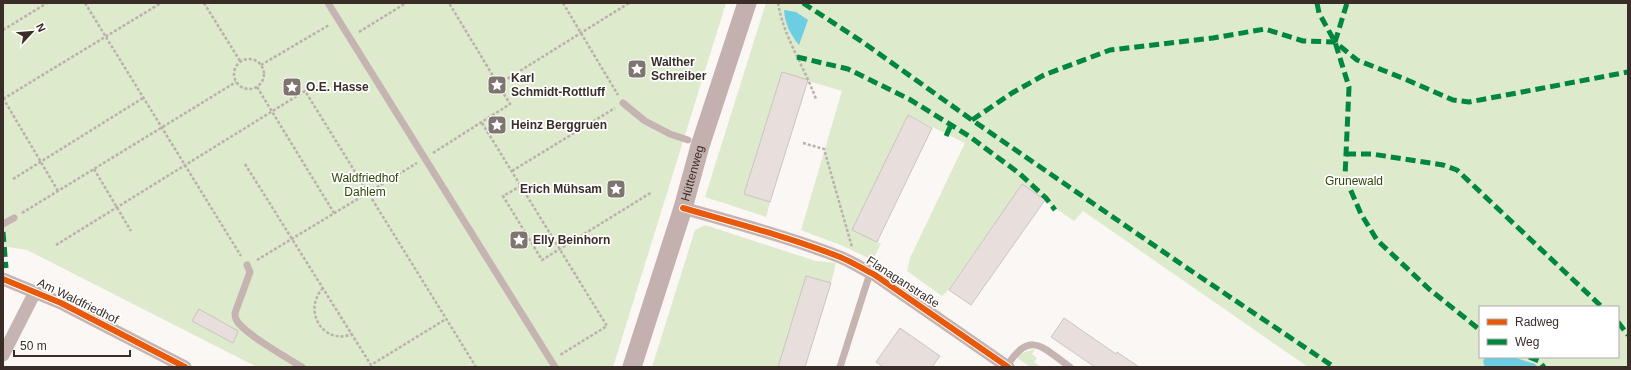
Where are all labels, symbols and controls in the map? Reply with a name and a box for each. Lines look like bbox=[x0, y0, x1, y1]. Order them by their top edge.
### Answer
north arrow bbox=[12, 12, 52, 52]
text: N bbox=[34, 21, 48, 34]
place label: Walther Schreiber bbox=[651, 55, 707, 83]
place icon: Walther Schreiber bbox=[626, 58, 648, 80]
place label: Karl Schmidt-Rottluff bbox=[511, 71, 606, 99]
place icon: Karl Schmidt-Rottluff bbox=[486, 74, 508, 96]
place icon: O.E. Hasse bbox=[281, 76, 303, 98]
place label: O.E. Hasse bbox=[306, 80, 369, 94]
place icon: Heinz Berggruen bbox=[486, 114, 508, 136]
place label: Heinz Berggruen bbox=[511, 118, 607, 132]
street label: Hüttenweg bbox=[678, 144, 707, 203]
park label: Waldfriedhof Dahlem bbox=[332, 171, 399, 199]
park label: Grunewald bbox=[1325, 174, 1383, 188]
place icon: Erich Mühsam bbox=[605, 178, 627, 200]
place label: Erich Mühsam bbox=[520, 182, 602, 196]
place icon: Elly Beinhorn bbox=[508, 229, 530, 251]
place label: Elly Beinhorn bbox=[533, 233, 610, 247]
street label: Flanaganstraße bbox=[864, 253, 942, 311]
street label: Am Waldfriedhof bbox=[35, 275, 121, 327]
legend bbox=[1479, 306, 1619, 358]
text: Radweg bbox=[1515, 315, 1559, 329]
scale bar bbox=[14, 332, 130, 358]
text: Weg bbox=[1515, 335, 1539, 349]
text: 50 m bbox=[20, 339, 47, 353]

